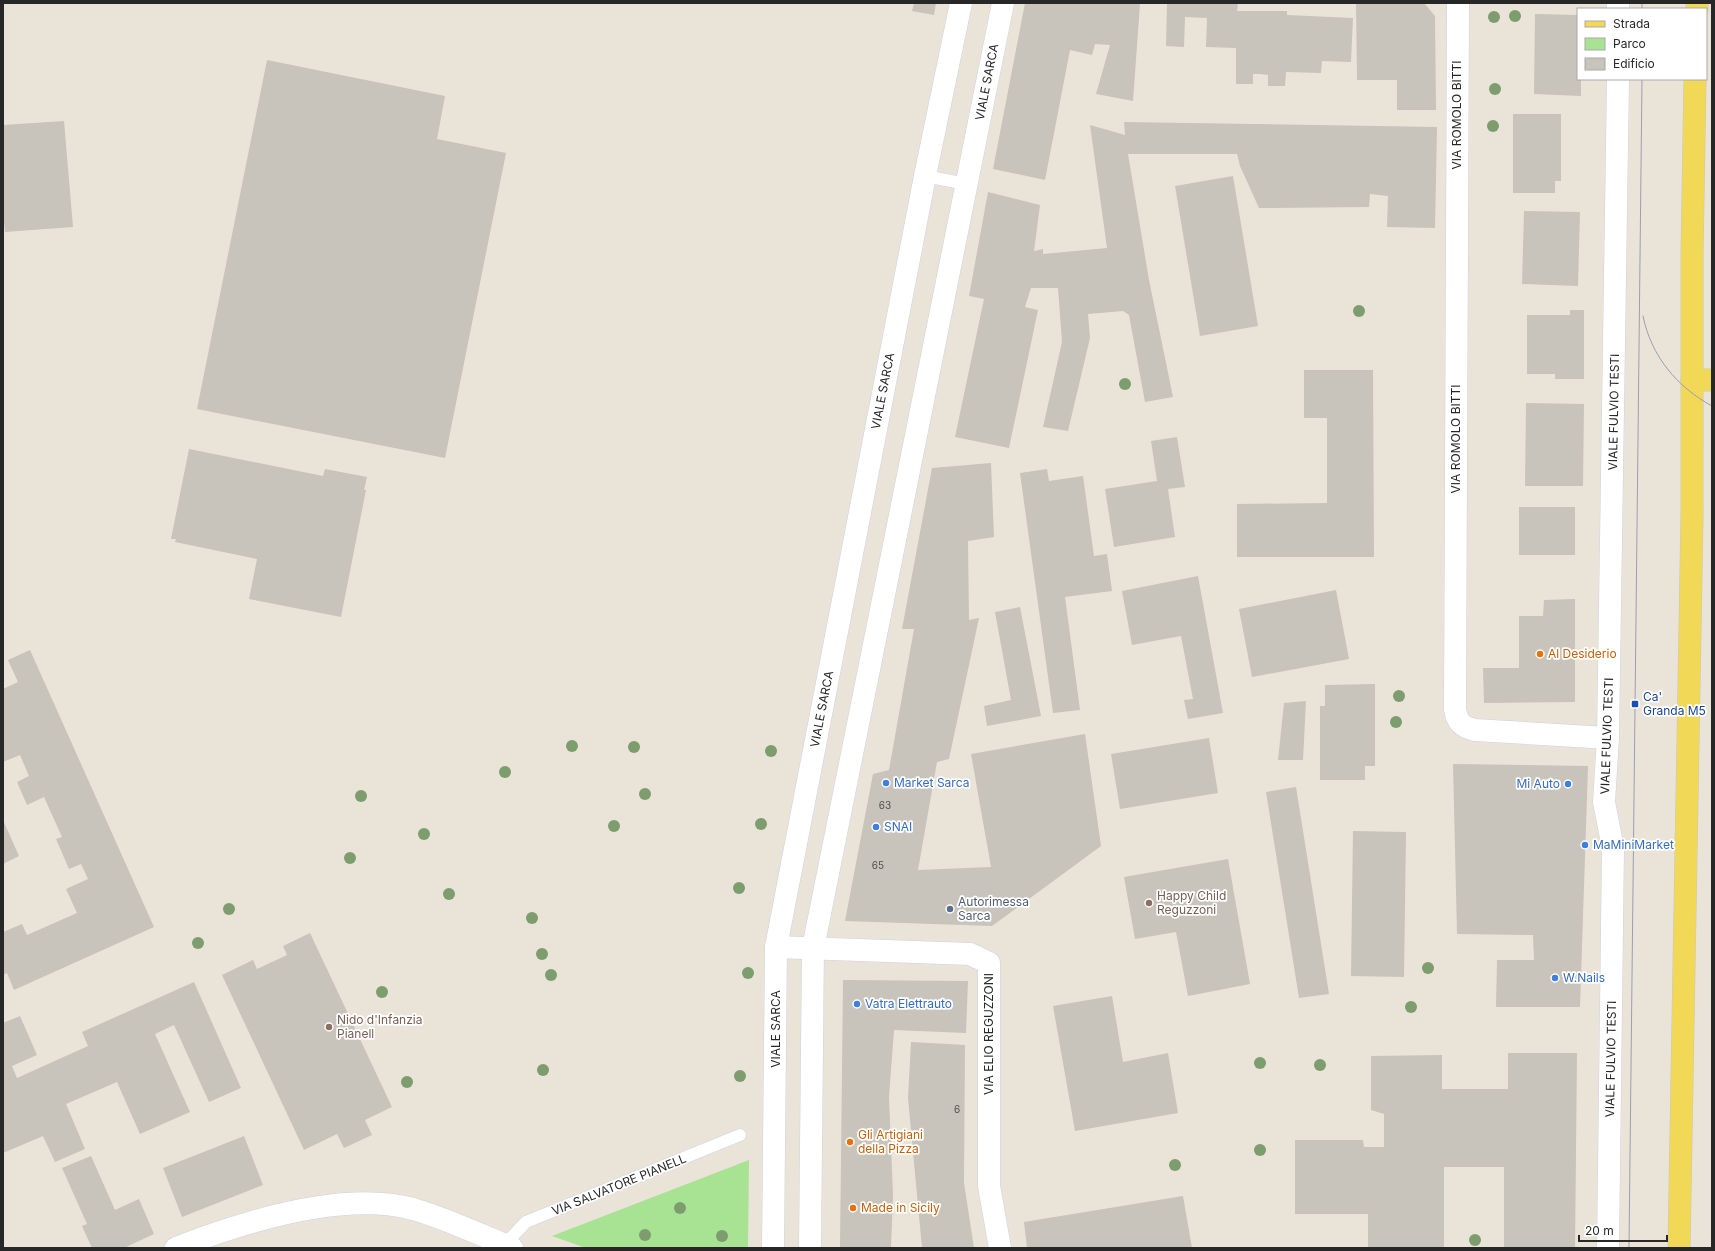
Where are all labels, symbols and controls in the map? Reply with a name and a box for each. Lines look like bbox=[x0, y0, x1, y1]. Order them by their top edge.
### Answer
legend bbox=[1577, 8, 1707, 80]
text: Strada bbox=[1613, 16, 1650, 31]
text: Parco bbox=[1613, 36, 1646, 51]
street label: VIALE SARCA bbox=[972, 42, 1001, 121]
text: Edificio bbox=[1613, 56, 1655, 71]
street label: VIA ROMOLO BITTI bbox=[1449, 61, 1464, 169]
street label: VIALE SARCA bbox=[868, 351, 897, 430]
street label: VIALE FULVIO TESTI bbox=[1605, 353, 1622, 471]
street label: VIA ROMOLO BITTI bbox=[1448, 385, 1463, 493]
place label: Al Desiderio bbox=[1548, 646, 1617, 661]
marker: Al Desiderio bbox=[1535, 649, 1545, 659]
street label: VIALE SARCA bbox=[807, 669, 836, 748]
street label: VIALE FULVIO TESTI bbox=[1597, 677, 1616, 795]
place label: Ca' Granda M5 bbox=[1643, 689, 1706, 718]
marker: Ca' Granda M5 bbox=[1630, 699, 1640, 709]
place label: Market Sarca bbox=[894, 775, 969, 790]
place label: Mi Auto bbox=[1517, 776, 1560, 791]
marker: Market Sarca bbox=[881, 778, 891, 788]
marker: Mi Auto bbox=[1563, 779, 1573, 789]
house number: 63 bbox=[879, 799, 891, 811]
place label: SNAI bbox=[884, 819, 912, 834]
marker: SNAI bbox=[871, 822, 881, 832]
place label: MaMiniMarket bbox=[1593, 837, 1674, 852]
marker: MaMiniMarket bbox=[1580, 840, 1590, 850]
house number: 65 bbox=[872, 859, 884, 871]
place label: Happy Child Reguzzoni bbox=[1157, 888, 1226, 917]
place label: Autorimessa Sarca bbox=[958, 894, 1029, 923]
marker: Happy Child Reguzzoni bbox=[1144, 898, 1154, 908]
marker: Autorimessa Sarca bbox=[945, 904, 955, 914]
place label: W.Nails bbox=[1563, 970, 1605, 985]
street label: VIA ELIO REGUZZONI bbox=[981, 973, 996, 1095]
marker: W.Nails bbox=[1550, 973, 1560, 983]
street label: VIALE SARCA bbox=[768, 990, 783, 1068]
place label: Vatra Elettrauto bbox=[865, 996, 952, 1011]
marker: Vatra Elettrauto bbox=[852, 999, 862, 1009]
street label: VIALE FULVIO TESTI bbox=[1602, 1000, 1619, 1118]
place label: Nido d'Infanzia Pianell bbox=[337, 1012, 422, 1041]
marker: Nido d'Infanzia Pianell bbox=[324, 1022, 334, 1032]
house number: 6 bbox=[954, 1103, 960, 1115]
place label: Gli Artigiani della Pizza bbox=[858, 1127, 923, 1156]
marker: Gli Artigiani della Pizza bbox=[845, 1137, 855, 1147]
street label: VIA SALVATORE PIANELL bbox=[549, 1151, 688, 1218]
place label: Made in Sicily bbox=[861, 1200, 940, 1215]
marker: Made in Sicily bbox=[848, 1203, 858, 1213]
scale bar bbox=[1579, 1217, 1667, 1243]
text: 20 m bbox=[1585, 1223, 1614, 1238]

